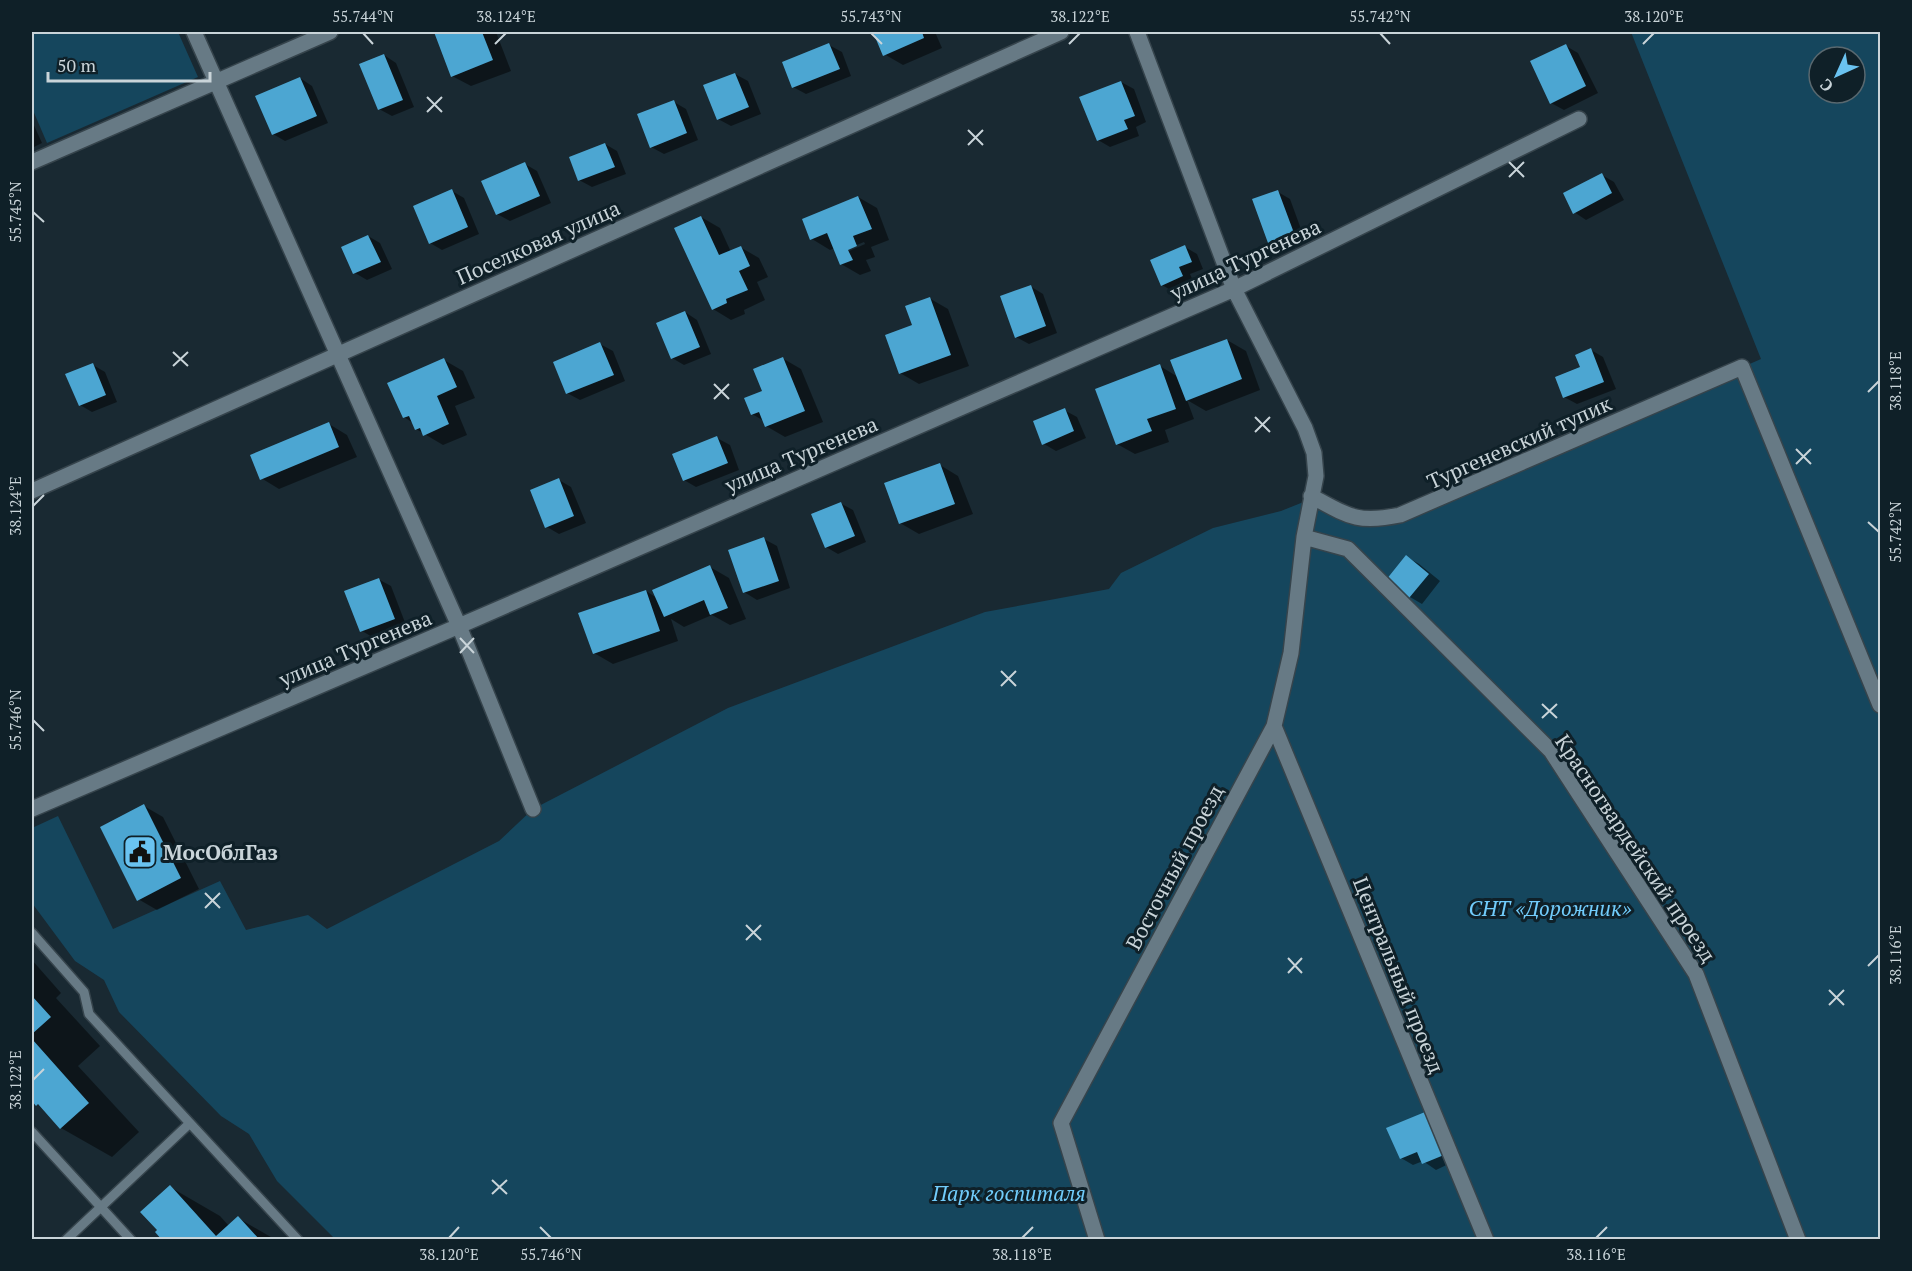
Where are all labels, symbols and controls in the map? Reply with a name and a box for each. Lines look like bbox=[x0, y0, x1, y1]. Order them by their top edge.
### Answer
text: 55.744°N bbox=[332, 6, 394, 26]
text: 38.124°E bbox=[476, 6, 536, 26]
text: 55.743°N bbox=[840, 6, 902, 26]
text: 38.122°E bbox=[1050, 6, 1110, 26]
text: 55.742°N bbox=[1349, 6, 1411, 26]
text: 38.120°E bbox=[1624, 6, 1684, 26]
scale bar bbox=[48, 45, 210, 83]
north arrow bbox=[1807, 45, 1867, 105]
text: 50 m bbox=[57, 53, 97, 77]
text: С bbox=[1815, 74, 1838, 97]
text: 55.745°N bbox=[5, 181, 25, 243]
street label: Поселковая улица bbox=[452, 193, 625, 291]
street label: улица Тургенева bbox=[1164, 212, 1325, 307]
text: 38.118°E bbox=[1885, 351, 1905, 411]
street label: Тургеневский тупик bbox=[1422, 388, 1616, 495]
street label: улица Тургенева bbox=[719, 409, 882, 499]
text: 38.124°E bbox=[5, 476, 25, 536]
text: 55.742°N bbox=[1885, 501, 1905, 563]
street label: улица Тургенева bbox=[273, 603, 436, 693]
text: 55.746°N bbox=[5, 689, 25, 751]
street label: Красногвардейский проезд bbox=[1549, 729, 1723, 967]
street label: Восточный проезд bbox=[1119, 780, 1229, 954]
public building icon: МосОблГаз bbox=[122, 834, 158, 870]
place label: МосОблГаз bbox=[163, 838, 278, 866]
street label: Центральный проезд bbox=[1347, 873, 1451, 1077]
park label: СНТ «Дорожник» bbox=[1469, 894, 1632, 922]
text: 38.116°E bbox=[1885, 925, 1905, 985]
text: 38.122°E bbox=[5, 1050, 25, 1110]
park label: Парк госпиталя bbox=[931, 1179, 1086, 1207]
text: 38.120°E bbox=[419, 1244, 479, 1264]
text: 55.746°N bbox=[520, 1244, 582, 1264]
text: 38.118°E bbox=[992, 1244, 1052, 1264]
text: 38.116°E bbox=[1566, 1244, 1626, 1264]

